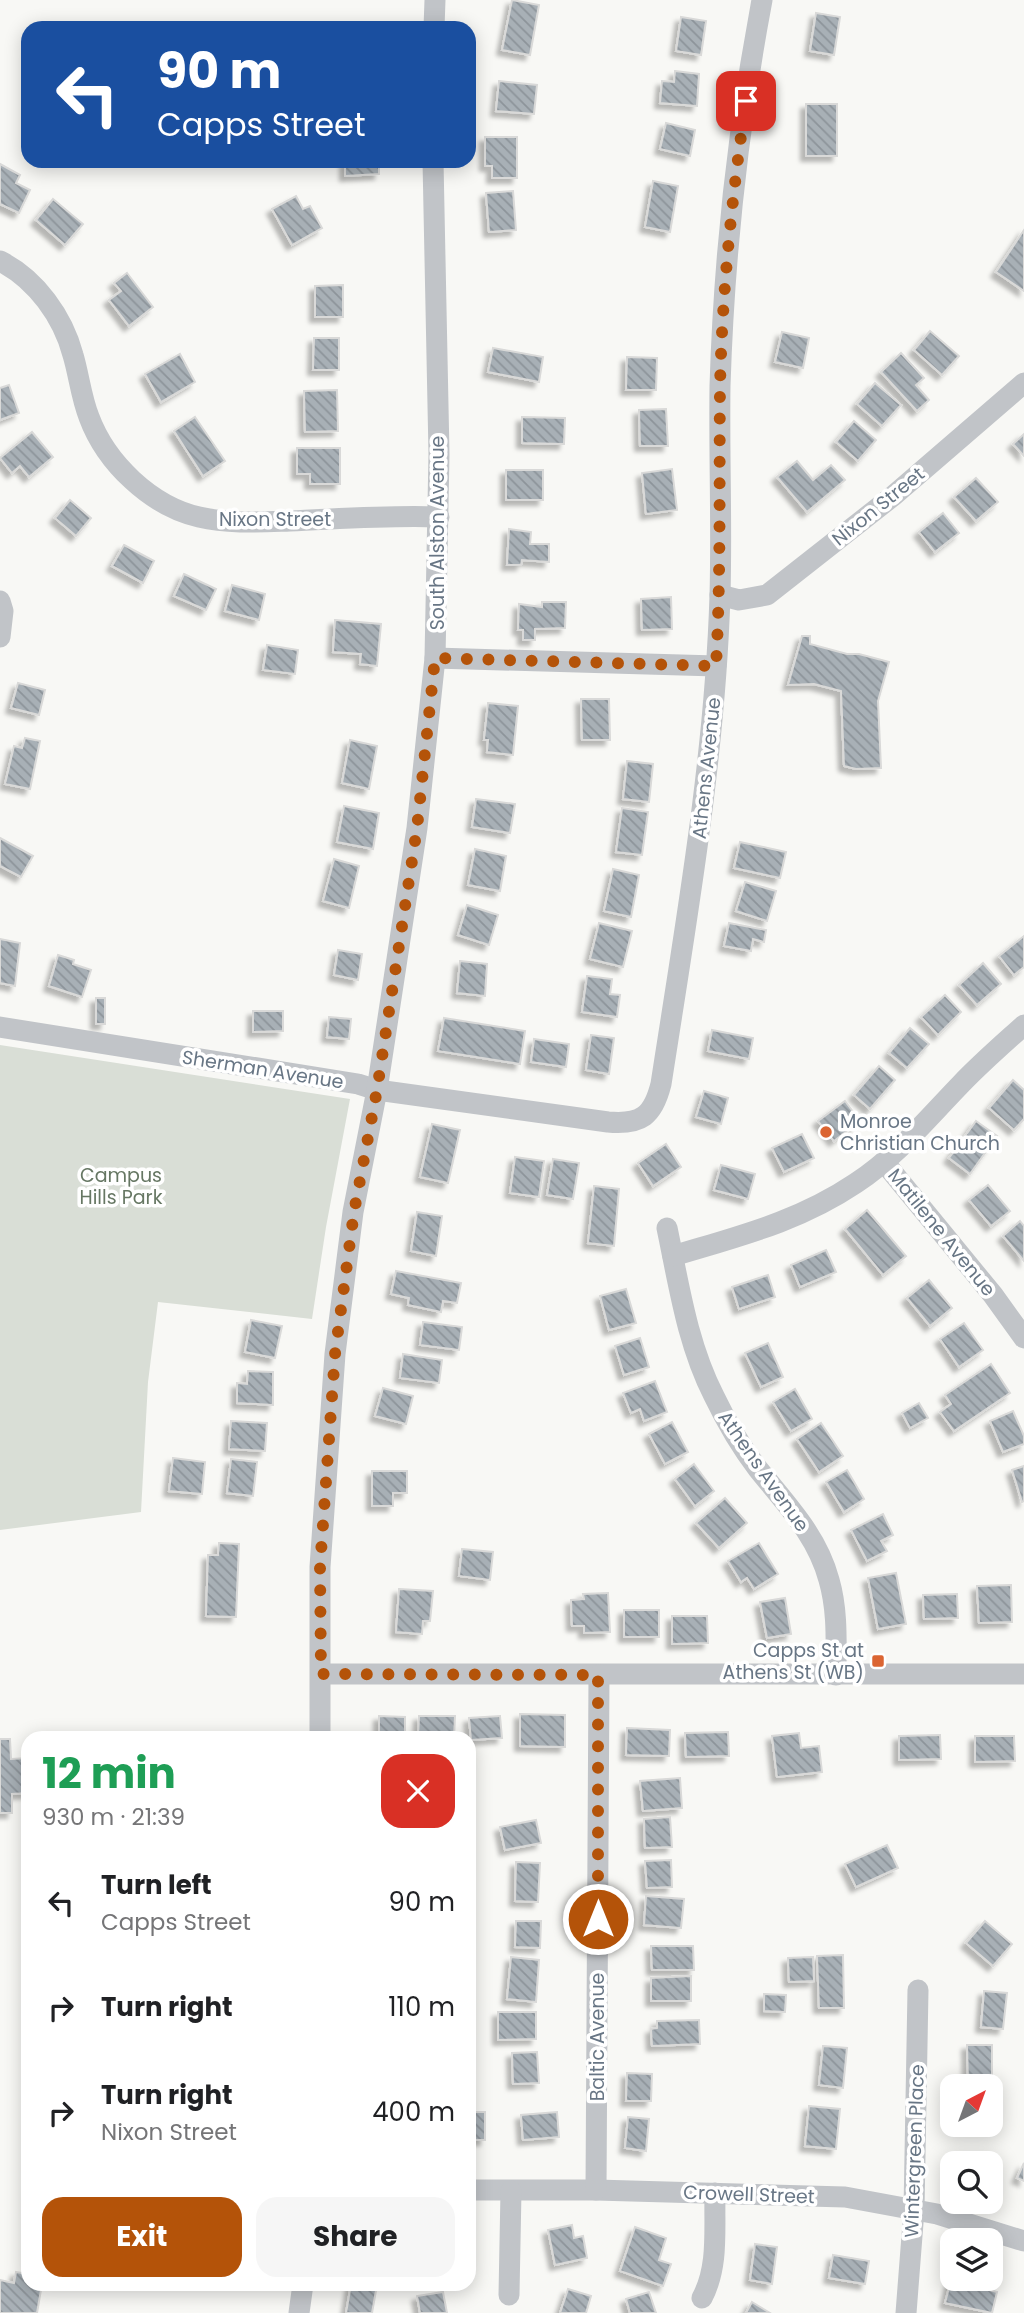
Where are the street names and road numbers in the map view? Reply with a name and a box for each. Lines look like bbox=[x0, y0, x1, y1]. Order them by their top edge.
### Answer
street label: South Alston Avenue bbox=[424, 436, 451, 630]
street label: Nixon Street bbox=[826, 461, 930, 552]
street label: Nixon Street bbox=[219, 506, 331, 533]
street label: Athens Avenue bbox=[686, 696, 727, 840]
street label: Sherman Avenue bbox=[180, 1043, 346, 1096]
street label: Matilene Avenue bbox=[882, 1163, 1002, 1302]
street label: Athens Avenue bbox=[712, 1405, 815, 1537]
street label: Baltic Avenue bbox=[584, 1973, 611, 2101]
street label: Wintergreen Place bbox=[898, 2064, 931, 2238]
street label: Crowell Street bbox=[683, 2179, 815, 2210]

